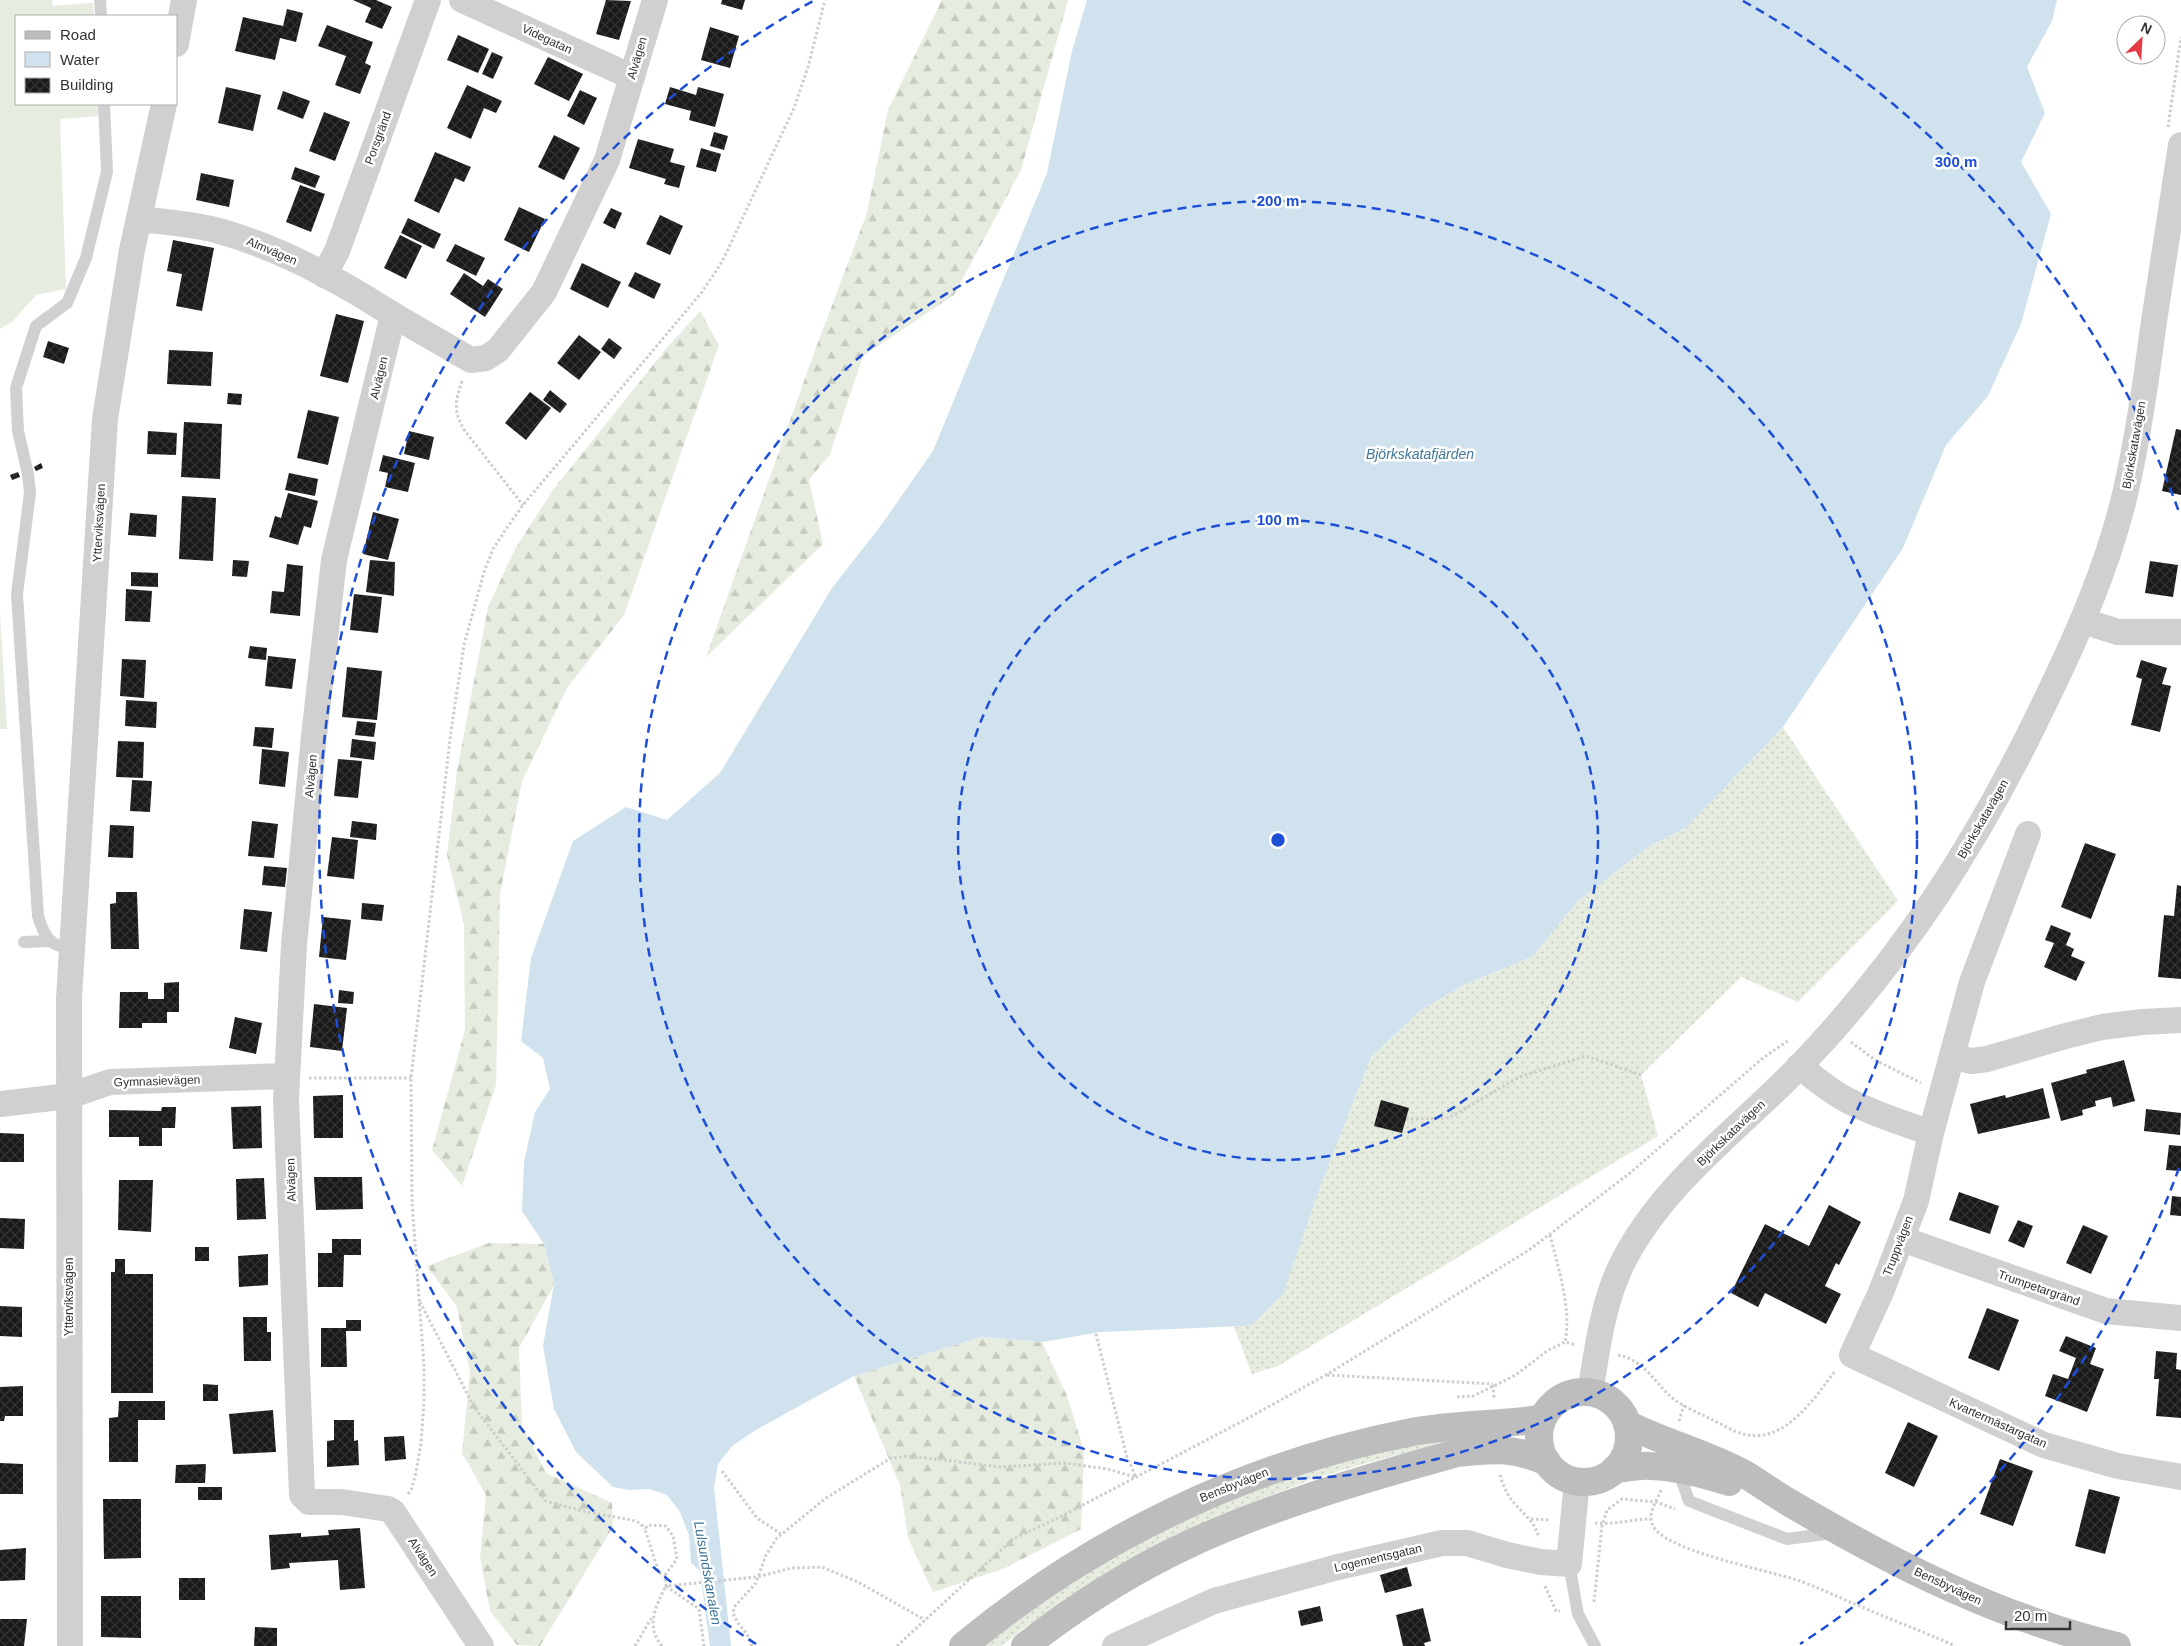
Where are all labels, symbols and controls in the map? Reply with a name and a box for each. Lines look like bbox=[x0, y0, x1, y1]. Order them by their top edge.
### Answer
legend bbox=[15, 15, 178, 105]
north arrow bbox=[2116, 15, 2166, 65]
text: N bbox=[2139, 19, 2154, 38]
street label: Videgatan bbox=[520, 21, 574, 57]
text: Road bbox=[60, 26, 96, 43]
street label: Alvägen bbox=[624, 35, 650, 81]
text: Water bbox=[60, 51, 99, 68]
text: Building bbox=[60, 76, 113, 93]
street label: Porsgränd bbox=[362, 110, 394, 166]
text: 300 m bbox=[1935, 153, 1977, 170]
text: 200 m bbox=[1257, 192, 1299, 209]
street label: Almvägen bbox=[245, 234, 299, 268]
street label: Alvägen bbox=[367, 355, 391, 401]
street label: Björkskatavägen bbox=[2119, 400, 2149, 490]
water label: Björkskatafjärden bbox=[1366, 446, 1474, 462]
street label: Ytterviksvägen bbox=[90, 483, 108, 563]
text: 100 m bbox=[1257, 511, 1299, 528]
street label: Alvägen bbox=[302, 754, 320, 798]
street label: Björkskatavägen bbox=[1955, 777, 2011, 861]
centre of rings bbox=[1269, 831, 1287, 849]
street label: Gymnasievägen bbox=[113, 1072, 201, 1090]
street label: Björkskatavägen bbox=[1694, 1097, 1768, 1169]
street label: Alvägen bbox=[283, 1158, 299, 1202]
street label: Truppvägen bbox=[1880, 1214, 1916, 1278]
street label: Ytterviksvägen bbox=[62, 1258, 76, 1336]
street label: Trumpetargränd bbox=[1996, 1267, 2082, 1309]
street label: Kvartermästargatan bbox=[1947, 1395, 2049, 1451]
street label: Bensbyvägen bbox=[1198, 1465, 1270, 1505]
water label: Lulsundskanalen bbox=[691, 1520, 725, 1626]
street label: Alvägen bbox=[405, 1535, 441, 1579]
street label: Logementsgatan bbox=[1333, 1541, 1423, 1575]
street label: Bensbyvägen bbox=[1912, 1564, 1984, 1608]
scale bar bbox=[2006, 1598, 2070, 1630]
text: 20 m bbox=[2014, 1607, 2047, 1624]

